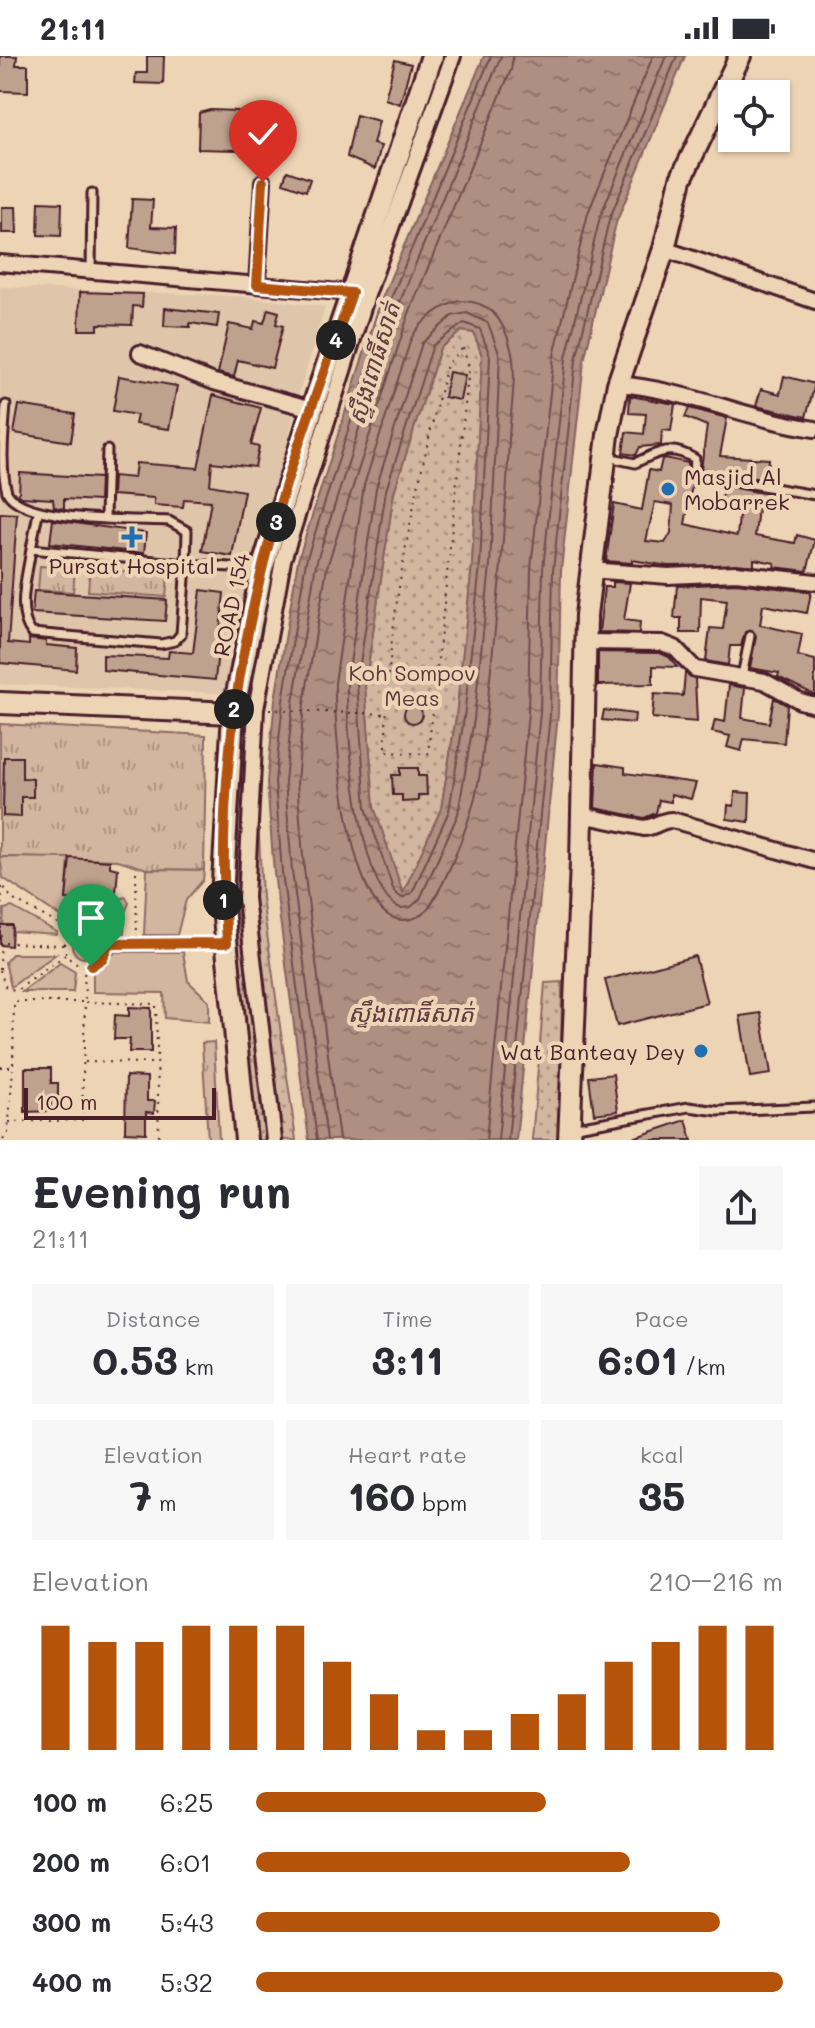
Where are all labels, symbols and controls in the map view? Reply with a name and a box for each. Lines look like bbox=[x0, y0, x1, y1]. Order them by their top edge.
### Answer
text: 21:11 bbox=[40, 8, 106, 48]
map controls bbox=[718, 80, 790, 152]
button: locate bbox=[718, 80, 790, 152]
pin bbox=[229, 100, 297, 182]
icon: check bbox=[241, 112, 285, 156]
water label: ស្ទឹងពោធិ៍សាត់ bbox=[340, 296, 407, 428]
pin: 4 bbox=[316, 320, 356, 360]
text: 4 bbox=[329, 325, 343, 354]
place label: Masjid Al Mobarrek bbox=[684, 462, 790, 516]
marker: Masjid Al Mobarrek bbox=[659, 480, 677, 498]
pin: 3 bbox=[256, 502, 296, 542]
text: 3 bbox=[269, 507, 283, 536]
marker: Pursat Hospital bbox=[121, 526, 143, 548]
place label: Pursat Hospital bbox=[49, 551, 215, 580]
street label: ROAD 154 bbox=[206, 551, 256, 659]
park label: Koh Sompov Meas bbox=[348, 658, 476, 712]
pin: 2 bbox=[214, 689, 254, 729]
text: 2 bbox=[228, 694, 240, 723]
pin: 1 bbox=[203, 880, 243, 920]
pin bbox=[57, 884, 125, 966]
text: 1 bbox=[218, 885, 228, 914]
icon: arrive bbox=[69, 896, 113, 940]
water label: ស្ទឹងពោធិ៍សាត់ bbox=[348, 997, 476, 1028]
place label: Wat Banteay Dey bbox=[500, 1037, 685, 1066]
marker: Wat Banteay Dey bbox=[692, 1042, 710, 1060]
scale bar bbox=[24, 1084, 216, 1120]
text: 100 m bbox=[36, 1087, 98, 1116]
text: Evening run bbox=[32, 1162, 291, 1219]
button: share bbox=[699, 1166, 783, 1250]
text: 21:11 bbox=[32, 1221, 89, 1255]
text: Distance bbox=[106, 1304, 201, 1333]
text: Time bbox=[382, 1304, 433, 1333]
text: Pace bbox=[635, 1304, 689, 1333]
text: 0.53 bbox=[92, 1333, 178, 1385]
text: 3:11 bbox=[371, 1333, 444, 1385]
text: 6:01 bbox=[598, 1333, 678, 1385]
text: km bbox=[178, 1352, 214, 1381]
text: /km bbox=[678, 1352, 726, 1381]
text: Elevation bbox=[104, 1440, 203, 1469]
text: Heart rate bbox=[348, 1440, 467, 1469]
text: kcal bbox=[640, 1440, 684, 1469]
text: 7 bbox=[130, 1469, 152, 1521]
text: 160 bbox=[348, 1469, 415, 1521]
text: 35 bbox=[638, 1469, 686, 1521]
text: m bbox=[152, 1488, 177, 1517]
text: bpm bbox=[415, 1488, 467, 1517]
text: Elevation bbox=[32, 1564, 149, 1598]
text: 210–216 m bbox=[649, 1564, 783, 1598]
text: 100 m bbox=[32, 1785, 107, 1819]
text: 6:25 bbox=[160, 1785, 213, 1819]
text: 200 m bbox=[32, 1845, 110, 1879]
text: 6:01 bbox=[160, 1845, 211, 1879]
text: 300 m bbox=[32, 1905, 111, 1939]
text: 5:43 bbox=[160, 1905, 214, 1939]
text: 400 m bbox=[32, 1965, 112, 1999]
text: 5:32 bbox=[160, 1965, 213, 1999]

